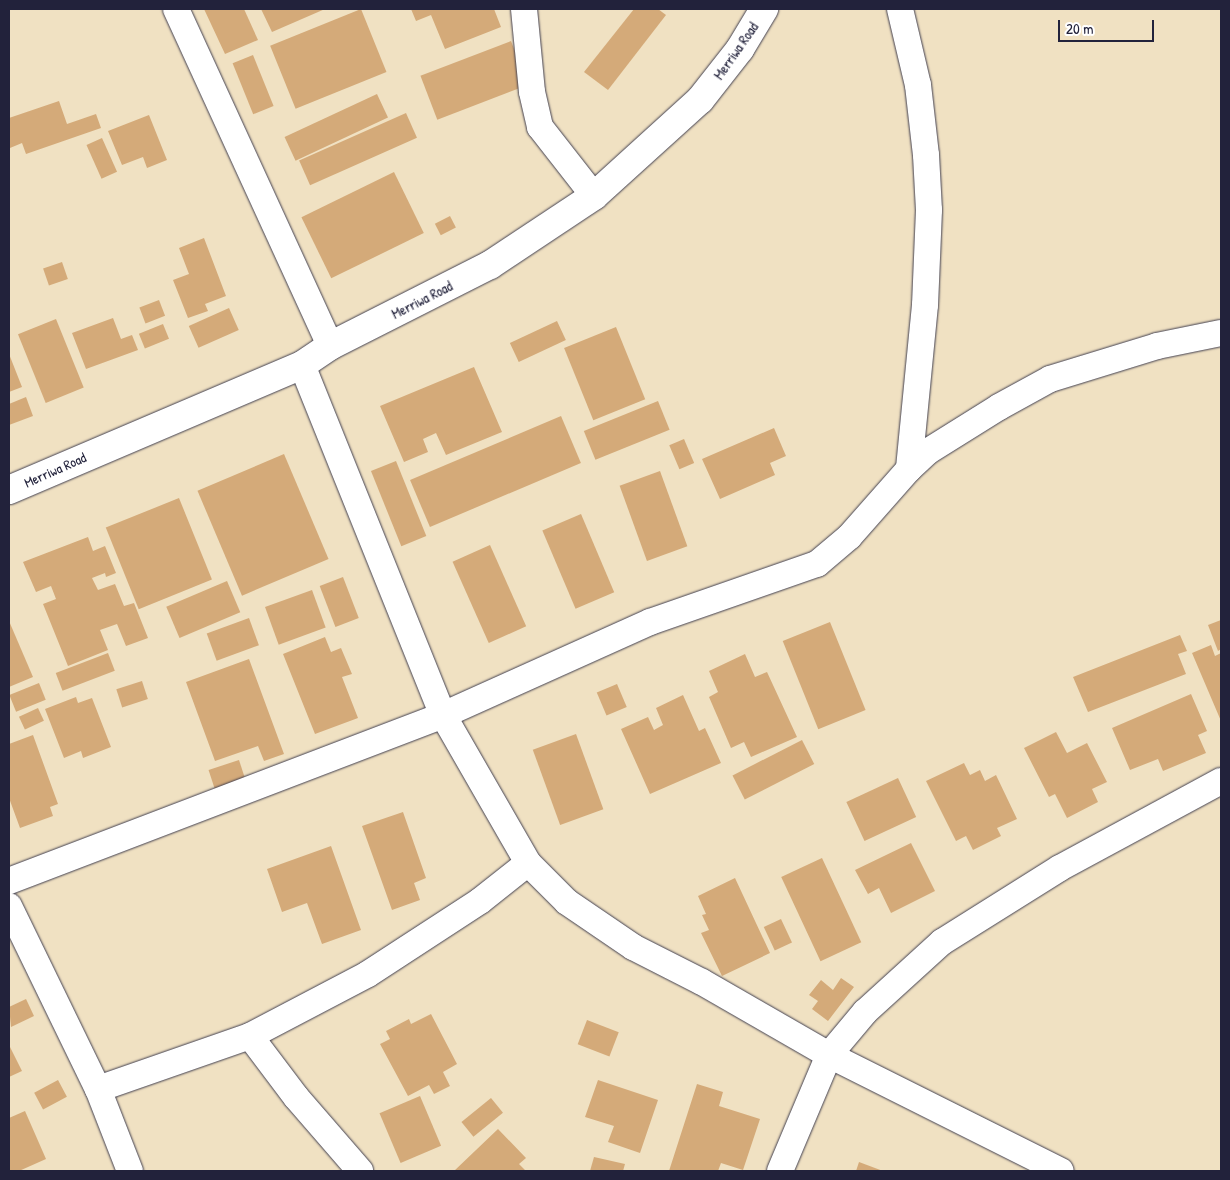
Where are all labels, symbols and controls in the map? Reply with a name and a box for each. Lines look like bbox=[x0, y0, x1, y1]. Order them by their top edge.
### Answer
scale bar bbox=[1060, 10, 1156, 42]
text: 20 m bbox=[1066, 18, 1093, 39]
street label: Merriwa Road bbox=[710, 19, 762, 83]
street label: Merriwa Road bbox=[389, 278, 455, 322]
street label: Merriwa Road bbox=[21, 449, 89, 491]

